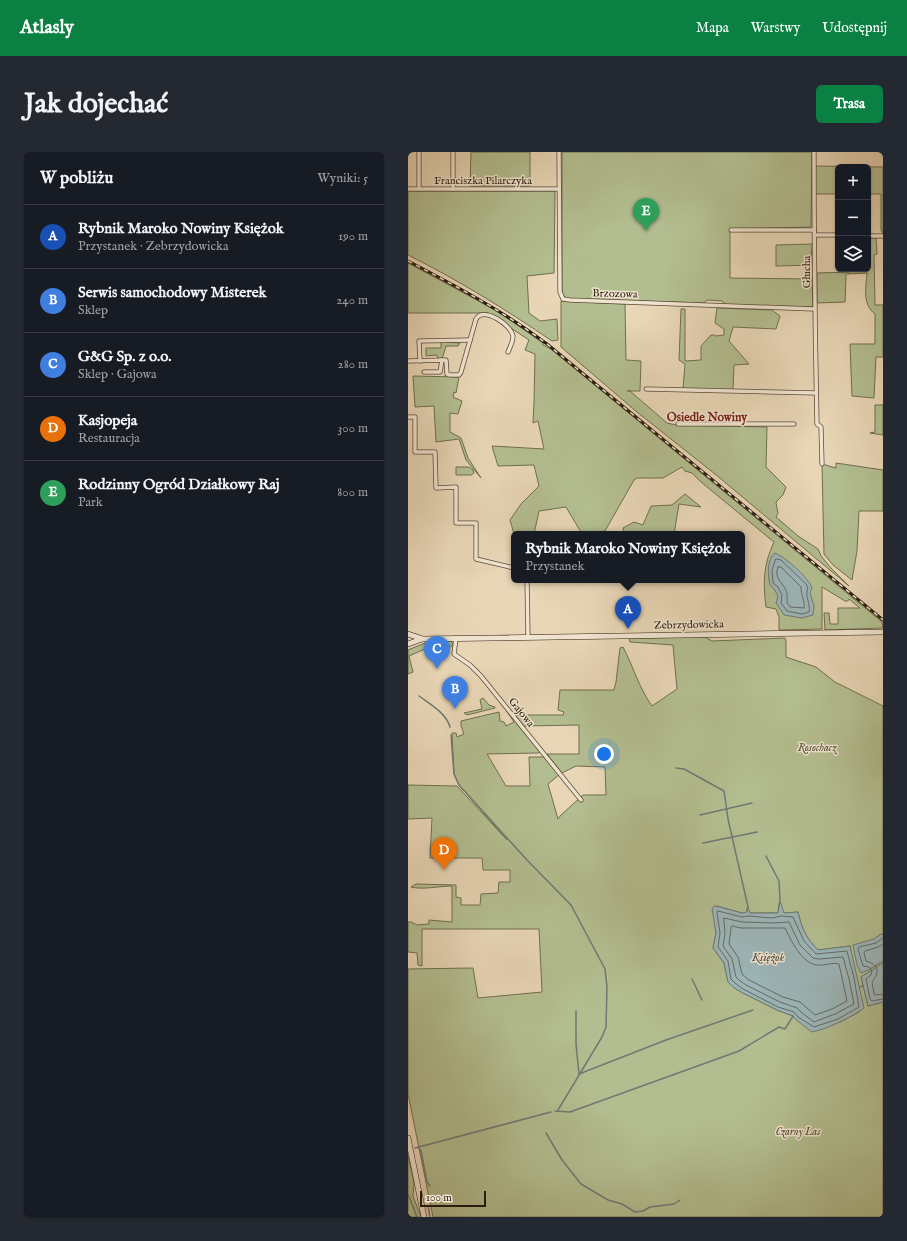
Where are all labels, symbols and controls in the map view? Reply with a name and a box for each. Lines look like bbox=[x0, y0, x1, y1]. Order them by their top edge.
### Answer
text: Atlasly bbox=[20, 16, 74, 40]
text: Mapa bbox=[696, 19, 729, 37]
text: Warstwy bbox=[751, 19, 800, 37]
text: Udostępnij bbox=[822, 19, 887, 37]
button: Trasa bbox=[816, 85, 883, 123]
text: Jak dojechać bbox=[24, 87, 168, 122]
map controls bbox=[835, 164, 871, 272]
button: + bbox=[835, 164, 871, 200]
text: W pobliżu bbox=[40, 168, 113, 189]
text: Wyniki: 5 bbox=[318, 170, 368, 187]
street label: Franciszka Pilarczyka bbox=[434, 174, 532, 188]
pin: E bbox=[633, 198, 659, 231]
button: − bbox=[835, 200, 871, 236]
text: Rybnik Maroko Nowiny Księżok bbox=[78, 219, 284, 238]
text: A bbox=[49, 228, 57, 245]
text: 190 m bbox=[338, 228, 368, 245]
button: layers bbox=[835, 236, 871, 272]
text: Przystanek · Zebrzydowicka bbox=[78, 238, 229, 255]
street label: Głucha bbox=[800, 255, 814, 288]
text: Serwis samochodowy Misterek bbox=[78, 283, 267, 302]
street label: Brzozowa bbox=[592, 286, 638, 302]
text: B bbox=[49, 292, 57, 309]
text: 240 m bbox=[336, 292, 368, 309]
text: Sklep bbox=[78, 302, 108, 319]
text: G&G Sp. z o.o. bbox=[78, 347, 172, 366]
text: C bbox=[48, 356, 58, 373]
text: 280 m bbox=[338, 356, 368, 373]
text: Sklep · Gajowa bbox=[78, 366, 157, 383]
district label: Osiedle Nowiny bbox=[667, 410, 748, 426]
text: Kasjopeja bbox=[78, 411, 137, 430]
text: D bbox=[48, 420, 58, 437]
text: 300 m bbox=[337, 420, 368, 437]
text: Restauracja bbox=[78, 430, 140, 447]
text: Rodzinny Ogród Działkowy Raj bbox=[78, 475, 280, 494]
text: E bbox=[48, 484, 58, 501]
text: 800 m bbox=[337, 484, 368, 501]
text: Park bbox=[78, 494, 103, 511]
popup bbox=[511, 531, 745, 583]
text: Rybnik Maroko Nowiny Księżok bbox=[525, 539, 731, 558]
text: Przystanek bbox=[525, 558, 584, 575]
pin: A bbox=[615, 596, 641, 629]
street label: Zebrzydowicka bbox=[654, 617, 724, 633]
pin: C bbox=[424, 636, 450, 669]
pin: B bbox=[442, 676, 468, 709]
street label: Gajowa bbox=[505, 695, 537, 730]
park label: Rosochacz bbox=[798, 741, 838, 755]
your location bbox=[594, 744, 614, 764]
pin: D bbox=[431, 837, 457, 870]
water label: Księżok bbox=[751, 950, 784, 965]
park label: Czarny Las bbox=[776, 1125, 821, 1139]
scale bar bbox=[420, 1189, 486, 1208]
text: 100 m bbox=[426, 1191, 452, 1205]

